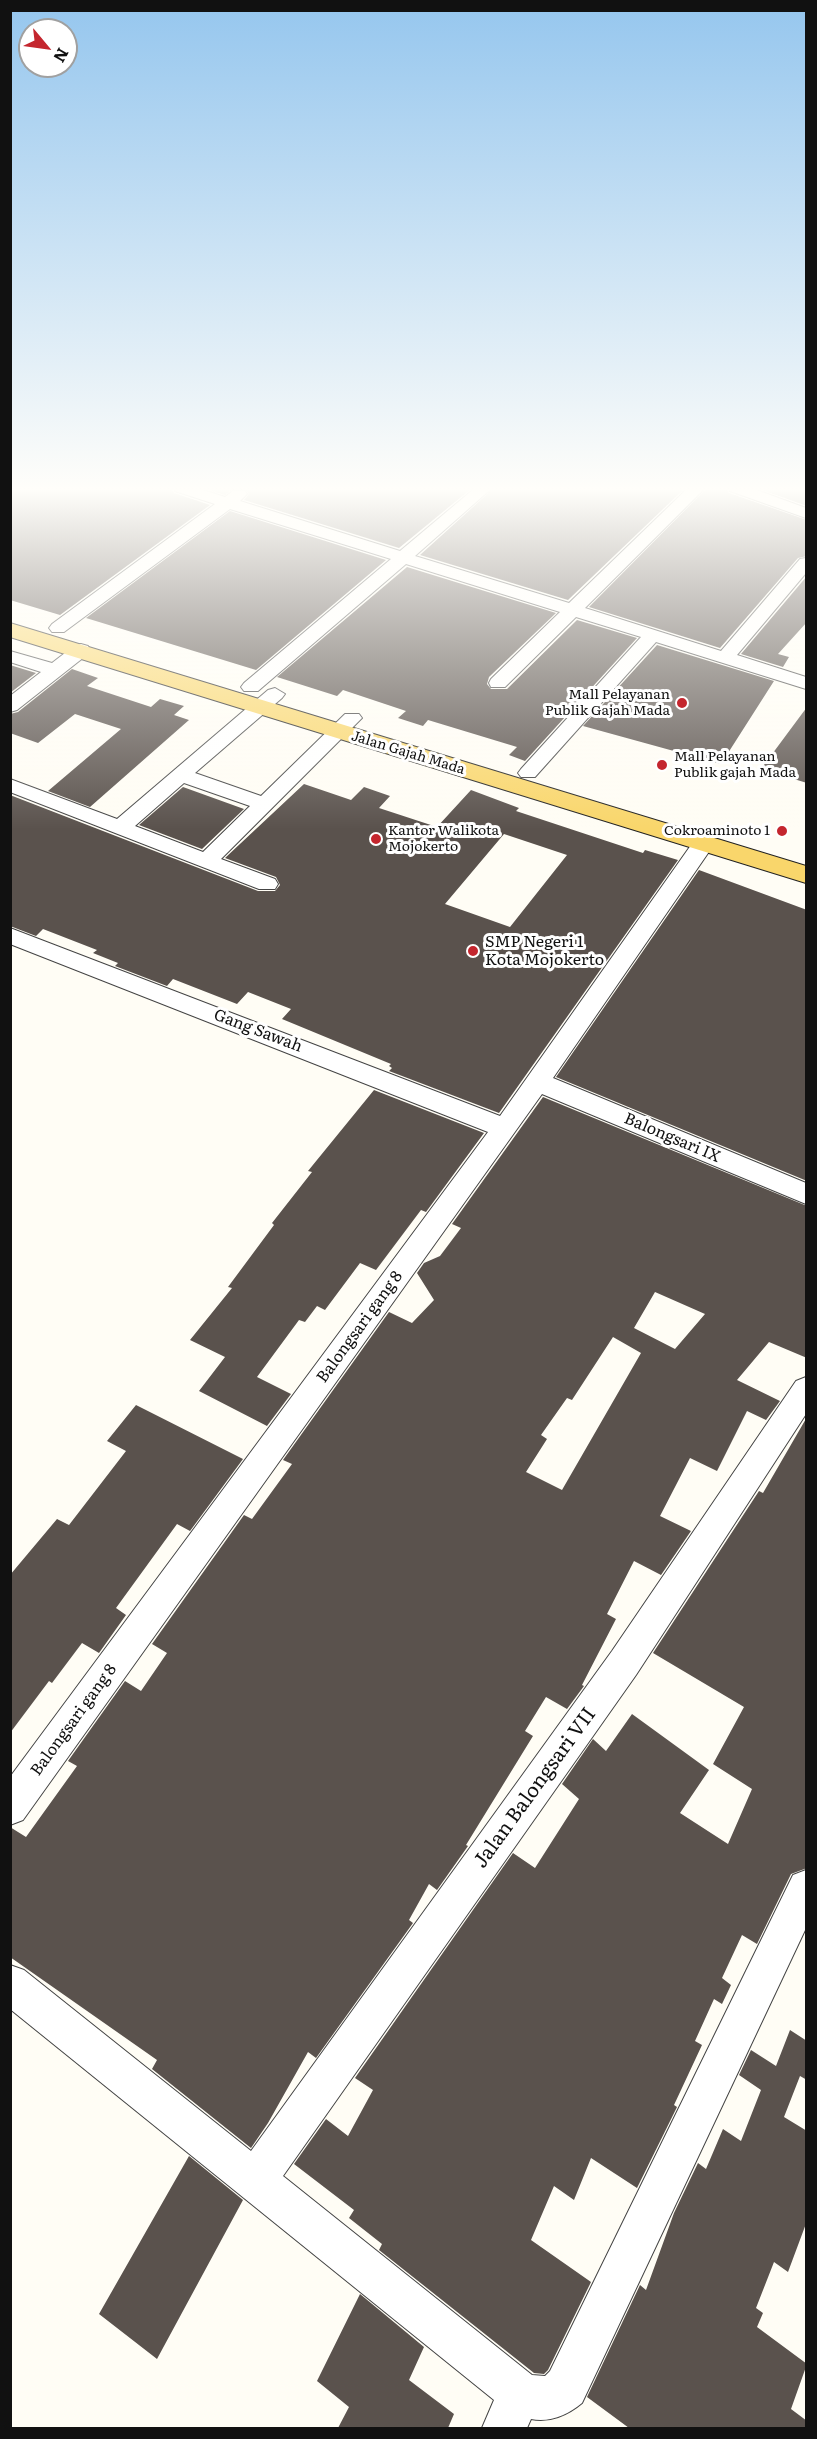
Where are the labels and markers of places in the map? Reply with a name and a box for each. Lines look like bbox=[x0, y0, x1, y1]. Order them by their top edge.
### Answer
place label: Mall Pelayanan Publik Gajah Mada bbox=[545, 687, 670, 720]
marker: Mall Pelayanan Publik Gajah Mada bbox=[675, 696, 689, 710]
place label: Mall Pelayanan Publik gajah Mada bbox=[674, 749, 796, 782]
marker: Mall Pelayanan Publik gajah Mada bbox=[655, 758, 669, 772]
place label: Kantor Walikota Mojokerto bbox=[388, 823, 499, 856]
place label: Cokroaminoto 1 bbox=[664, 823, 770, 839]
marker: Cokroaminoto 1 bbox=[775, 824, 789, 838]
marker: Kantor Walikota Mojokerto bbox=[369, 832, 383, 846]
place label: SMP Negeri 1 Kota Mojokerto bbox=[485, 932, 604, 970]
marker: SMP Negeri 1 Kota Mojokerto bbox=[466, 944, 480, 958]

